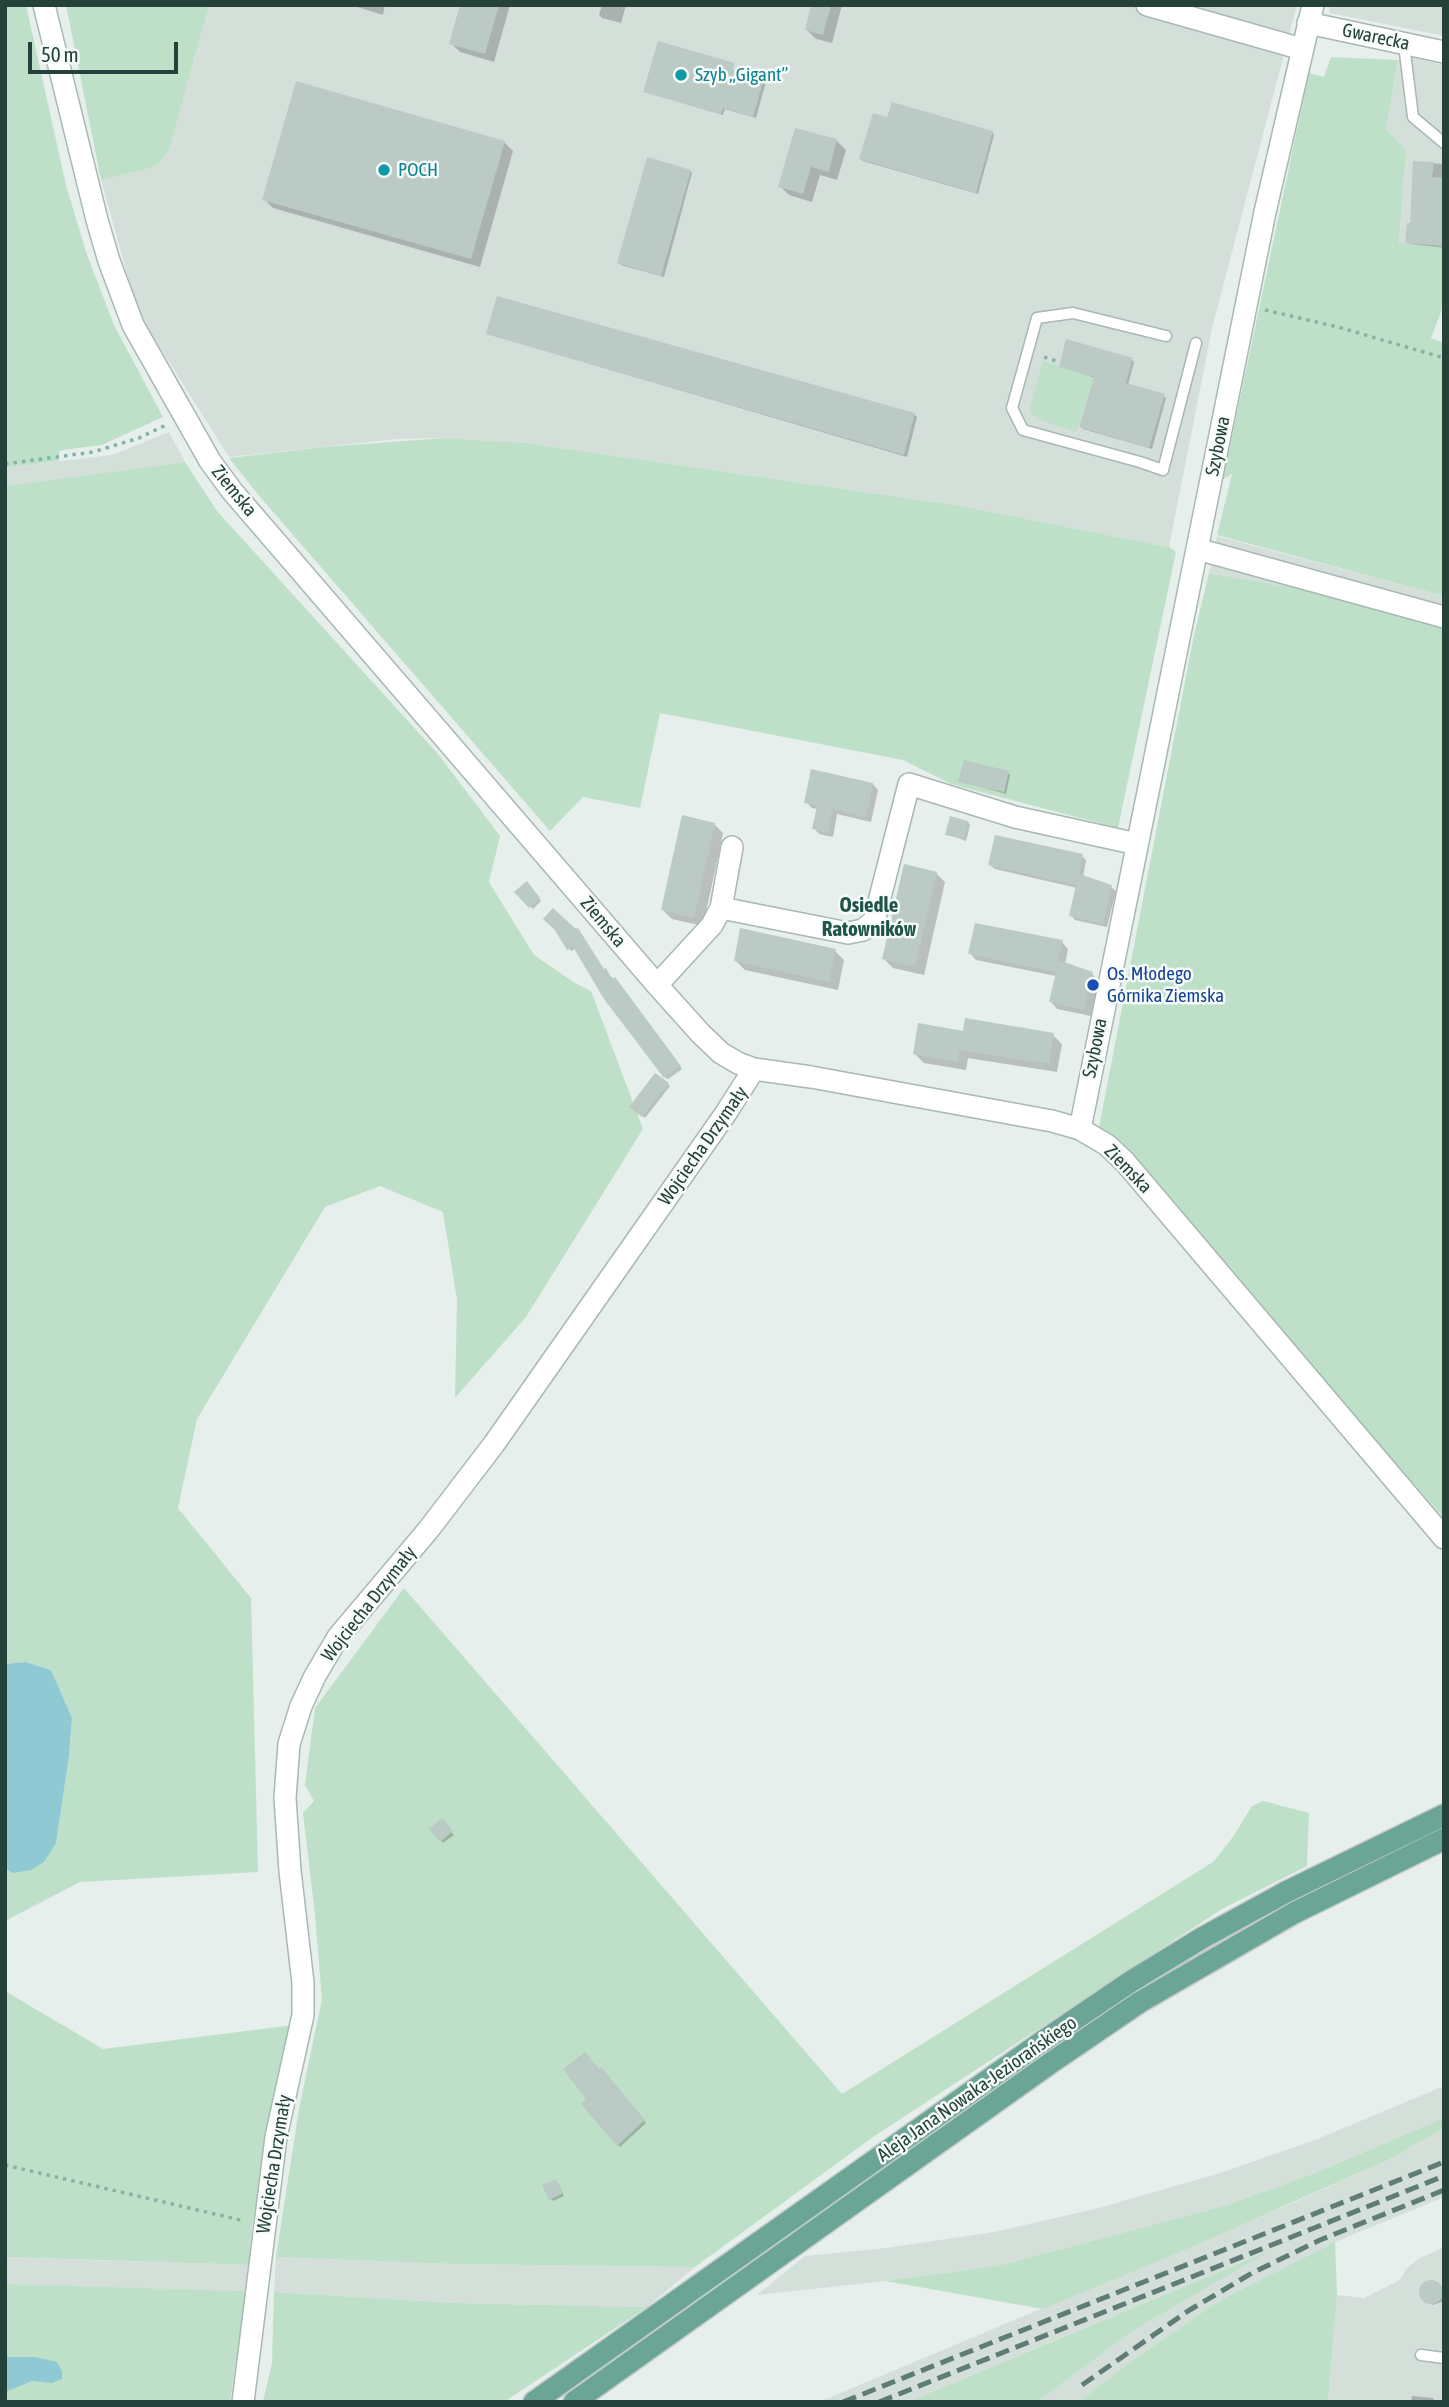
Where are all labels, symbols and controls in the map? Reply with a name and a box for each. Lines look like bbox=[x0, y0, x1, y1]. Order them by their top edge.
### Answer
street label: Gwarecka bbox=[1340, 19, 1412, 55]
scale bar bbox=[32, 28, 182, 72]
text: 50 m bbox=[41, 42, 79, 66]
place label: Szyb „Gigant” bbox=[695, 64, 788, 86]
marker: Szyb „Gigant” bbox=[673, 67, 689, 83]
place label: POCH bbox=[398, 159, 438, 181]
marker: POCH bbox=[376, 162, 392, 178]
street label: Szybowa bbox=[1201, 414, 1235, 478]
street label: Ziemska bbox=[207, 461, 261, 521]
street label: Ziemska bbox=[575, 892, 631, 952]
district label: Osiedle Ratowników bbox=[822, 892, 916, 942]
place label: Os. Młodego Górnika Ziemska bbox=[1107, 963, 1224, 1007]
marker: Os. Młodego Górnika Ziemska bbox=[1085, 977, 1101, 993]
street label: Szybowa bbox=[1078, 1016, 1112, 1080]
street label: Wojciecha Drzymały bbox=[653, 1082, 753, 1210]
street label: Ziemska bbox=[1099, 1140, 1157, 1198]
street label: Wojciecha Drzymały bbox=[317, 1542, 421, 1666]
street label: Aleja Jana Nowaka-Jeziorańskiego bbox=[873, 2011, 1081, 2167]
street label: Wojciecha Drzymały bbox=[252, 2093, 296, 2235]

